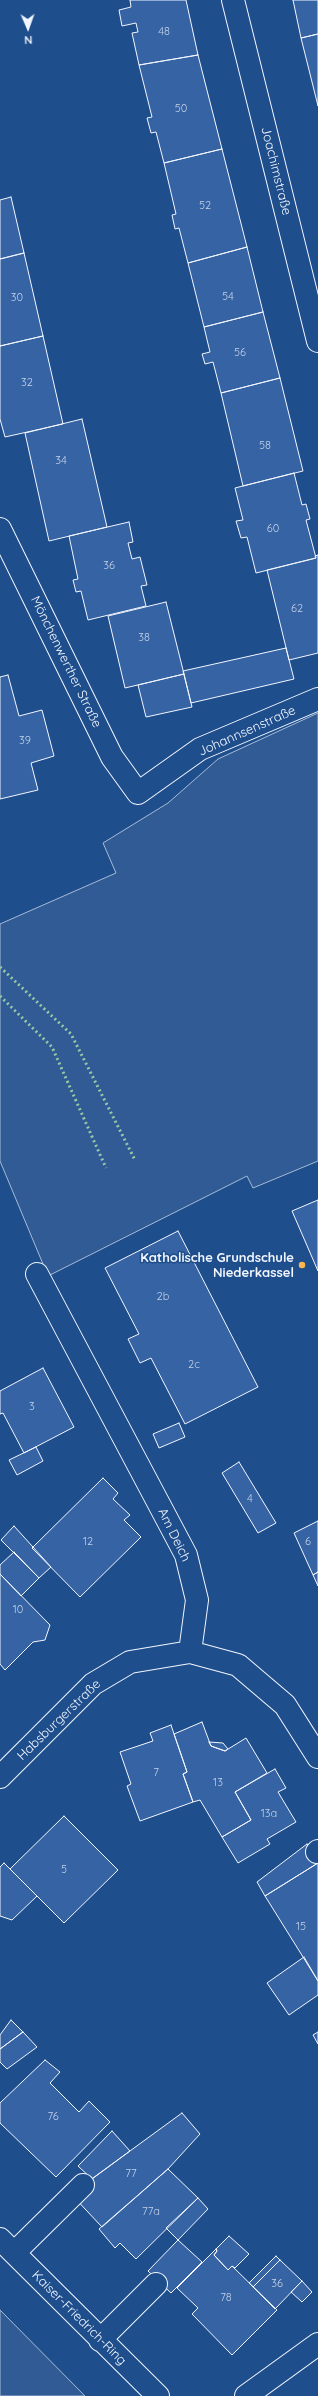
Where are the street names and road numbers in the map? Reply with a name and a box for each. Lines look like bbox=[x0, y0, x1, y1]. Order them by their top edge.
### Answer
street label: Joachimstraße bbox=[257, 125, 295, 217]
street label: Mönchenwerther Straße bbox=[27, 594, 105, 730]
street label: Johannsenstraße bbox=[196, 703, 298, 759]
street label: Am Deich bbox=[154, 1506, 194, 1564]
street label: Habsburgerstraße bbox=[14, 1676, 104, 1764]
street label: Kaiser-Friedrich-Ring bbox=[28, 2267, 130, 2369]

